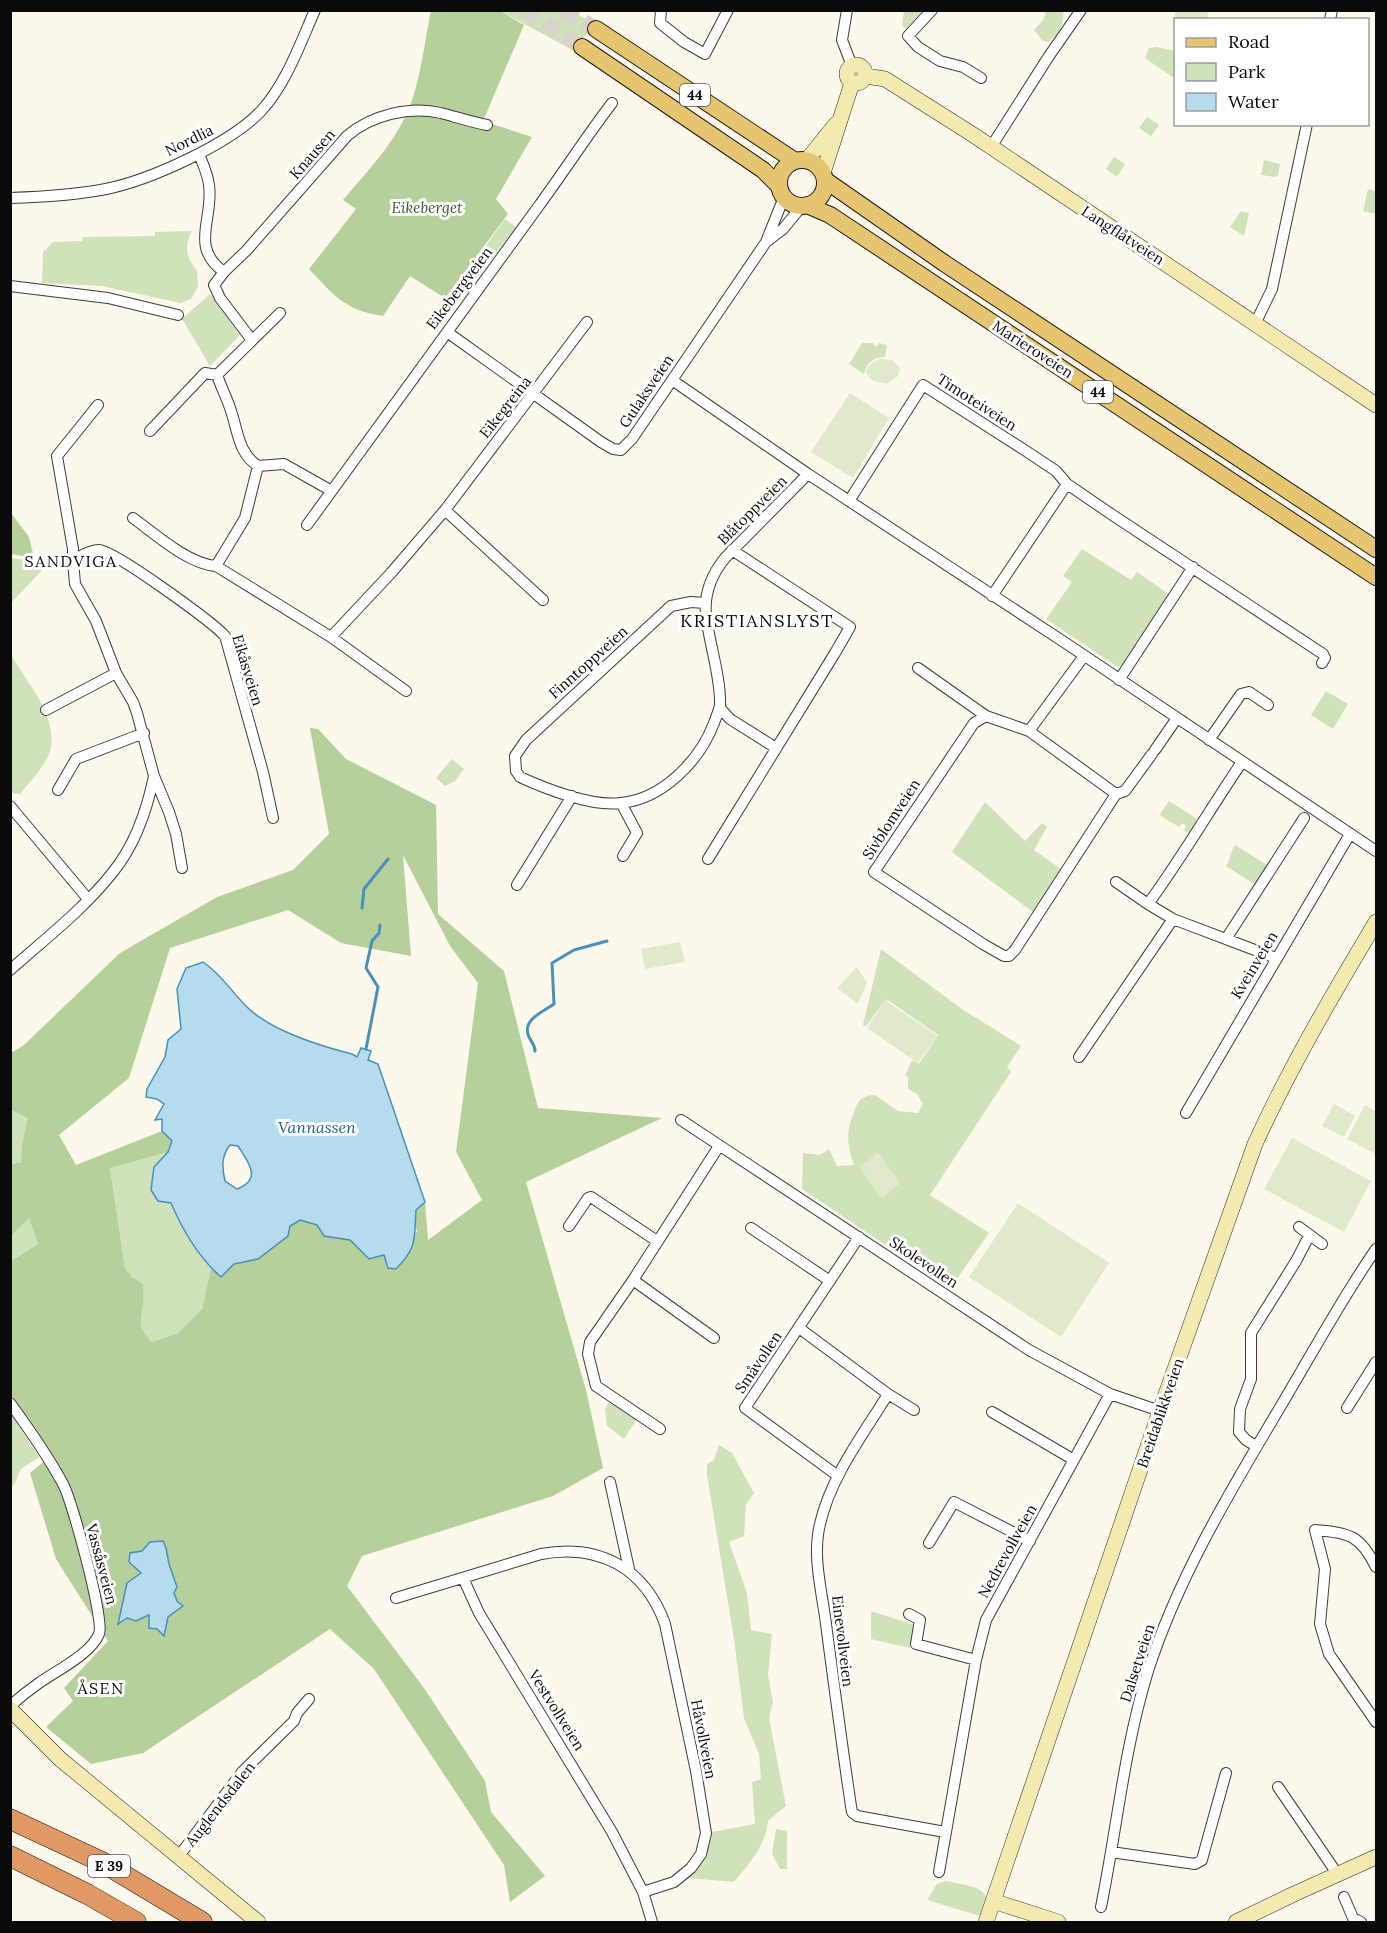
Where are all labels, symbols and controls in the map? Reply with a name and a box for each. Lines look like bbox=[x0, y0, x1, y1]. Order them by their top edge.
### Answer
legend bbox=[1174, 18, 1369, 126]
text: Road bbox=[1228, 30, 1270, 53]
text: Park bbox=[1228, 60, 1266, 83]
road number: 44 bbox=[680, 84, 710, 106]
text: Water bbox=[1228, 90, 1279, 113]
street label: Nordlia bbox=[162, 120, 217, 160]
street label: Knausen bbox=[285, 125, 339, 183]
park label: Eikeberget bbox=[392, 198, 463, 217]
street label: Langflåtveien bbox=[1078, 201, 1168, 269]
street label: Eikebergveien bbox=[422, 243, 496, 333]
street label: Marieroveien bbox=[989, 316, 1077, 382]
street label: Gulaksveien bbox=[615, 351, 677, 431]
street label: Timoteiveien bbox=[934, 369, 1020, 435]
street label: Eikegreina bbox=[475, 372, 535, 442]
road number: 44 bbox=[1083, 381, 1113, 403]
street label: Blåtoppveien bbox=[713, 471, 791, 549]
district label: SANDVIGA bbox=[25, 551, 117, 571]
district label: KRISTIANSLYST bbox=[680, 609, 834, 632]
street label: Finntoppveien bbox=[545, 622, 631, 702]
street label: Eikåsveien bbox=[228, 632, 268, 708]
street label: Sivblomveien bbox=[858, 775, 924, 863]
street label: Kveinveien bbox=[1226, 928, 1282, 1002]
water label: Vannassen bbox=[278, 1117, 356, 1137]
street label: Skolevollen bbox=[886, 1232, 962, 1292]
street label: Småvollen bbox=[730, 1327, 786, 1397]
street label: Breidablikkveien bbox=[1132, 1356, 1188, 1470]
street label: Nedrevollveien bbox=[973, 1501, 1041, 1601]
street label: Vassåsveien bbox=[82, 1521, 122, 1606]
street label: Einevollveien bbox=[828, 1594, 858, 1688]
street label: Dalsetveien bbox=[1115, 1622, 1159, 1704]
street label: Vestvollveien bbox=[524, 1665, 589, 1754]
district label: ÅSEN bbox=[76, 1678, 125, 1698]
street label: Håvollveien bbox=[687, 1698, 721, 1780]
street label: Auglendsdalen bbox=[180, 1758, 259, 1851]
road number: E 39 bbox=[88, 1855, 130, 1877]

